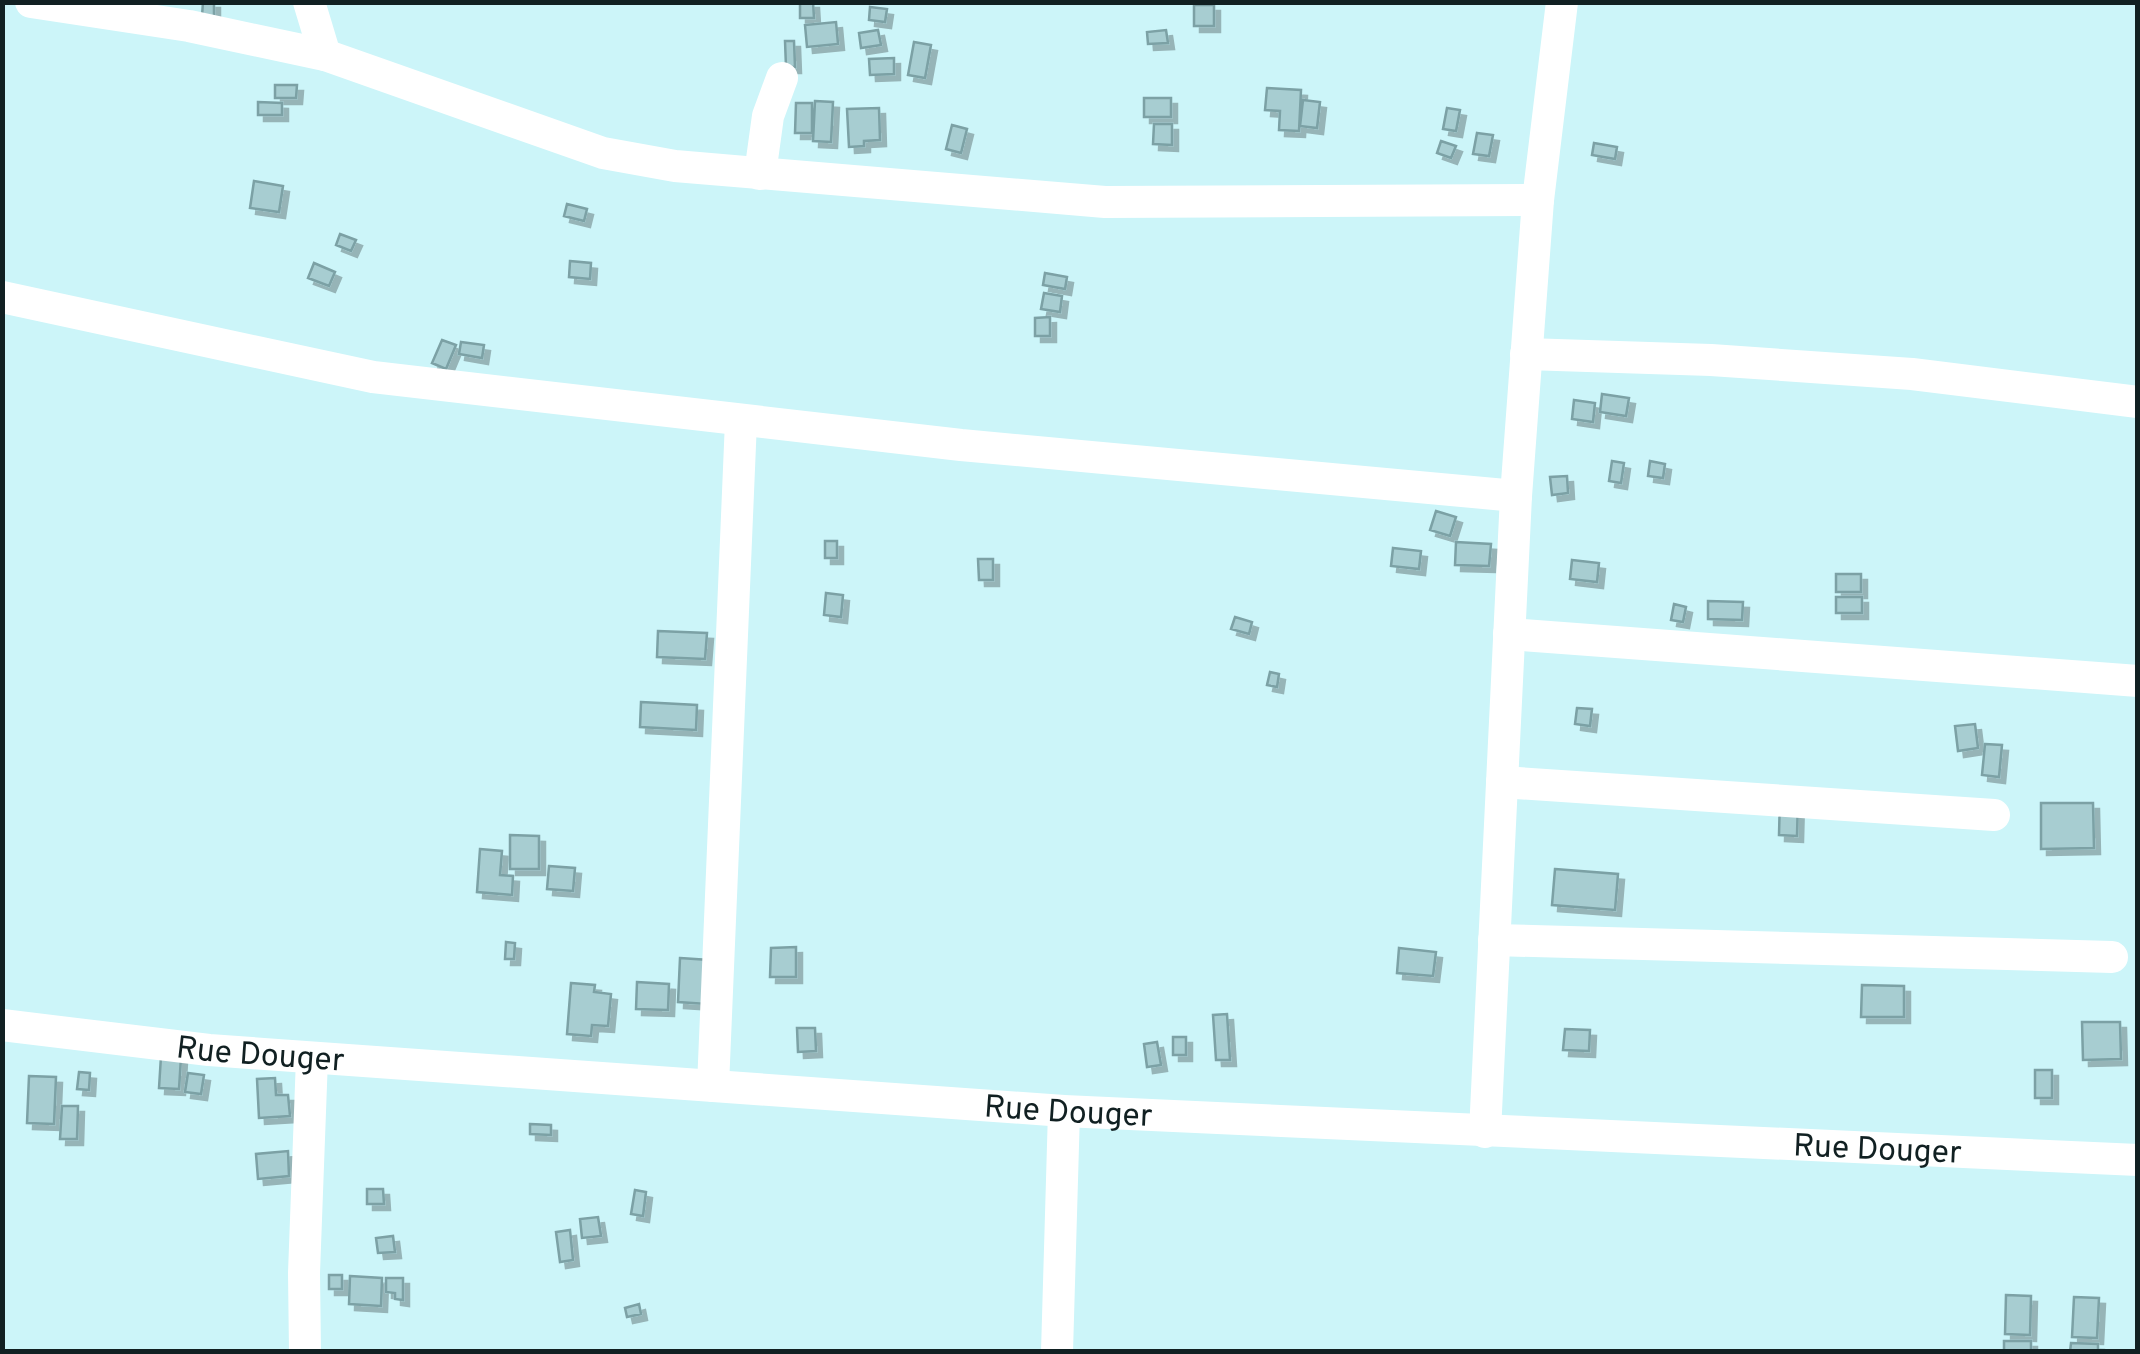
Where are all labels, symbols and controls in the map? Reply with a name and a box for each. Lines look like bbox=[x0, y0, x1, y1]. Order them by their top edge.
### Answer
street label: Rue Douger bbox=[174, 1029, 346, 1083]
street label: Rue Douger bbox=[983, 1088, 1153, 1138]
street label: Rue Douger bbox=[1792, 1127, 1962, 1175]

